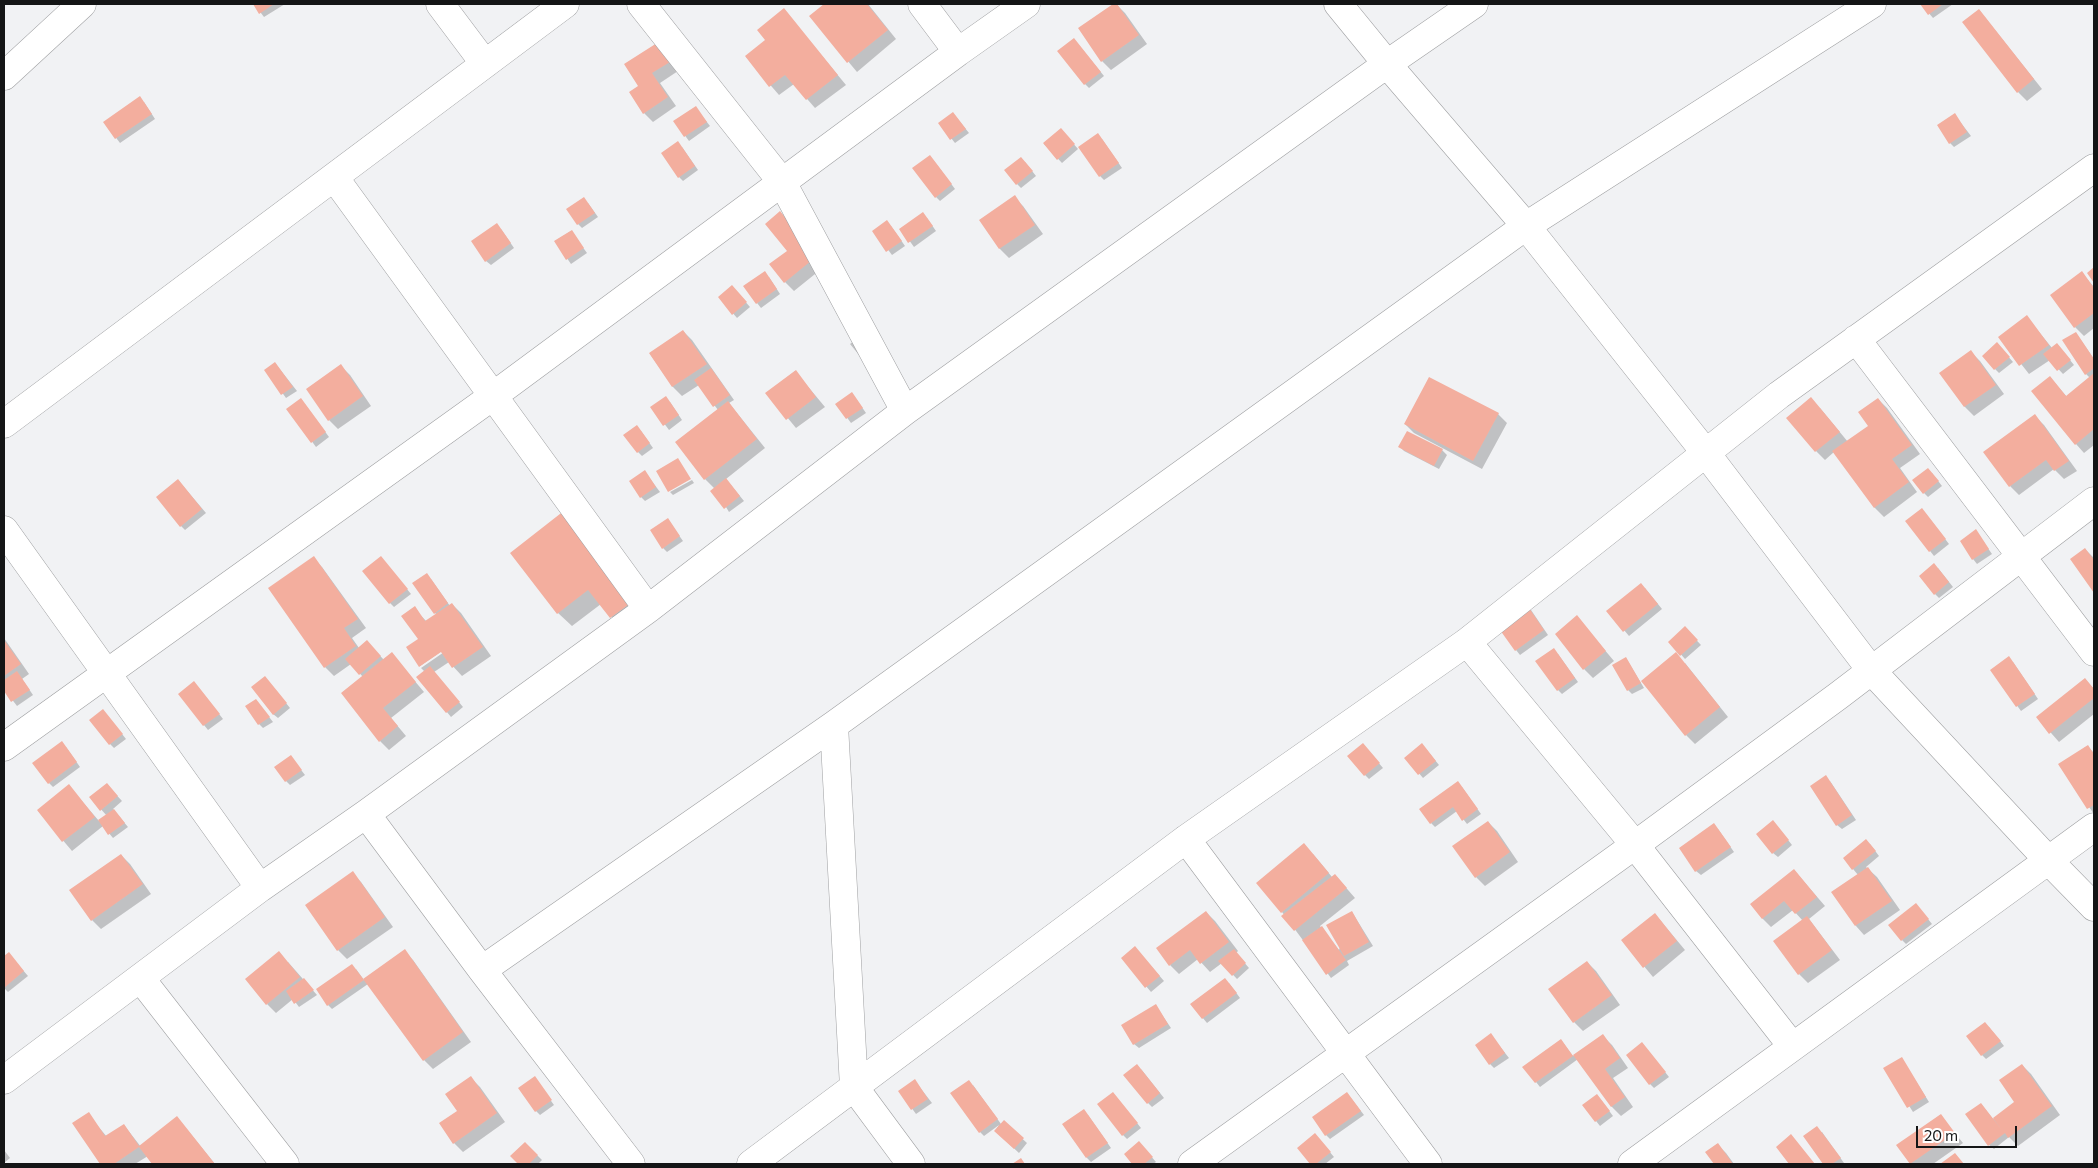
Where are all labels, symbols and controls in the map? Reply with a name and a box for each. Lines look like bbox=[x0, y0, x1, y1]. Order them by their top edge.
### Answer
scale bar bbox=[1918, 1116, 2019, 1148]
text: 20 m bbox=[1924, 1126, 1958, 1144]

